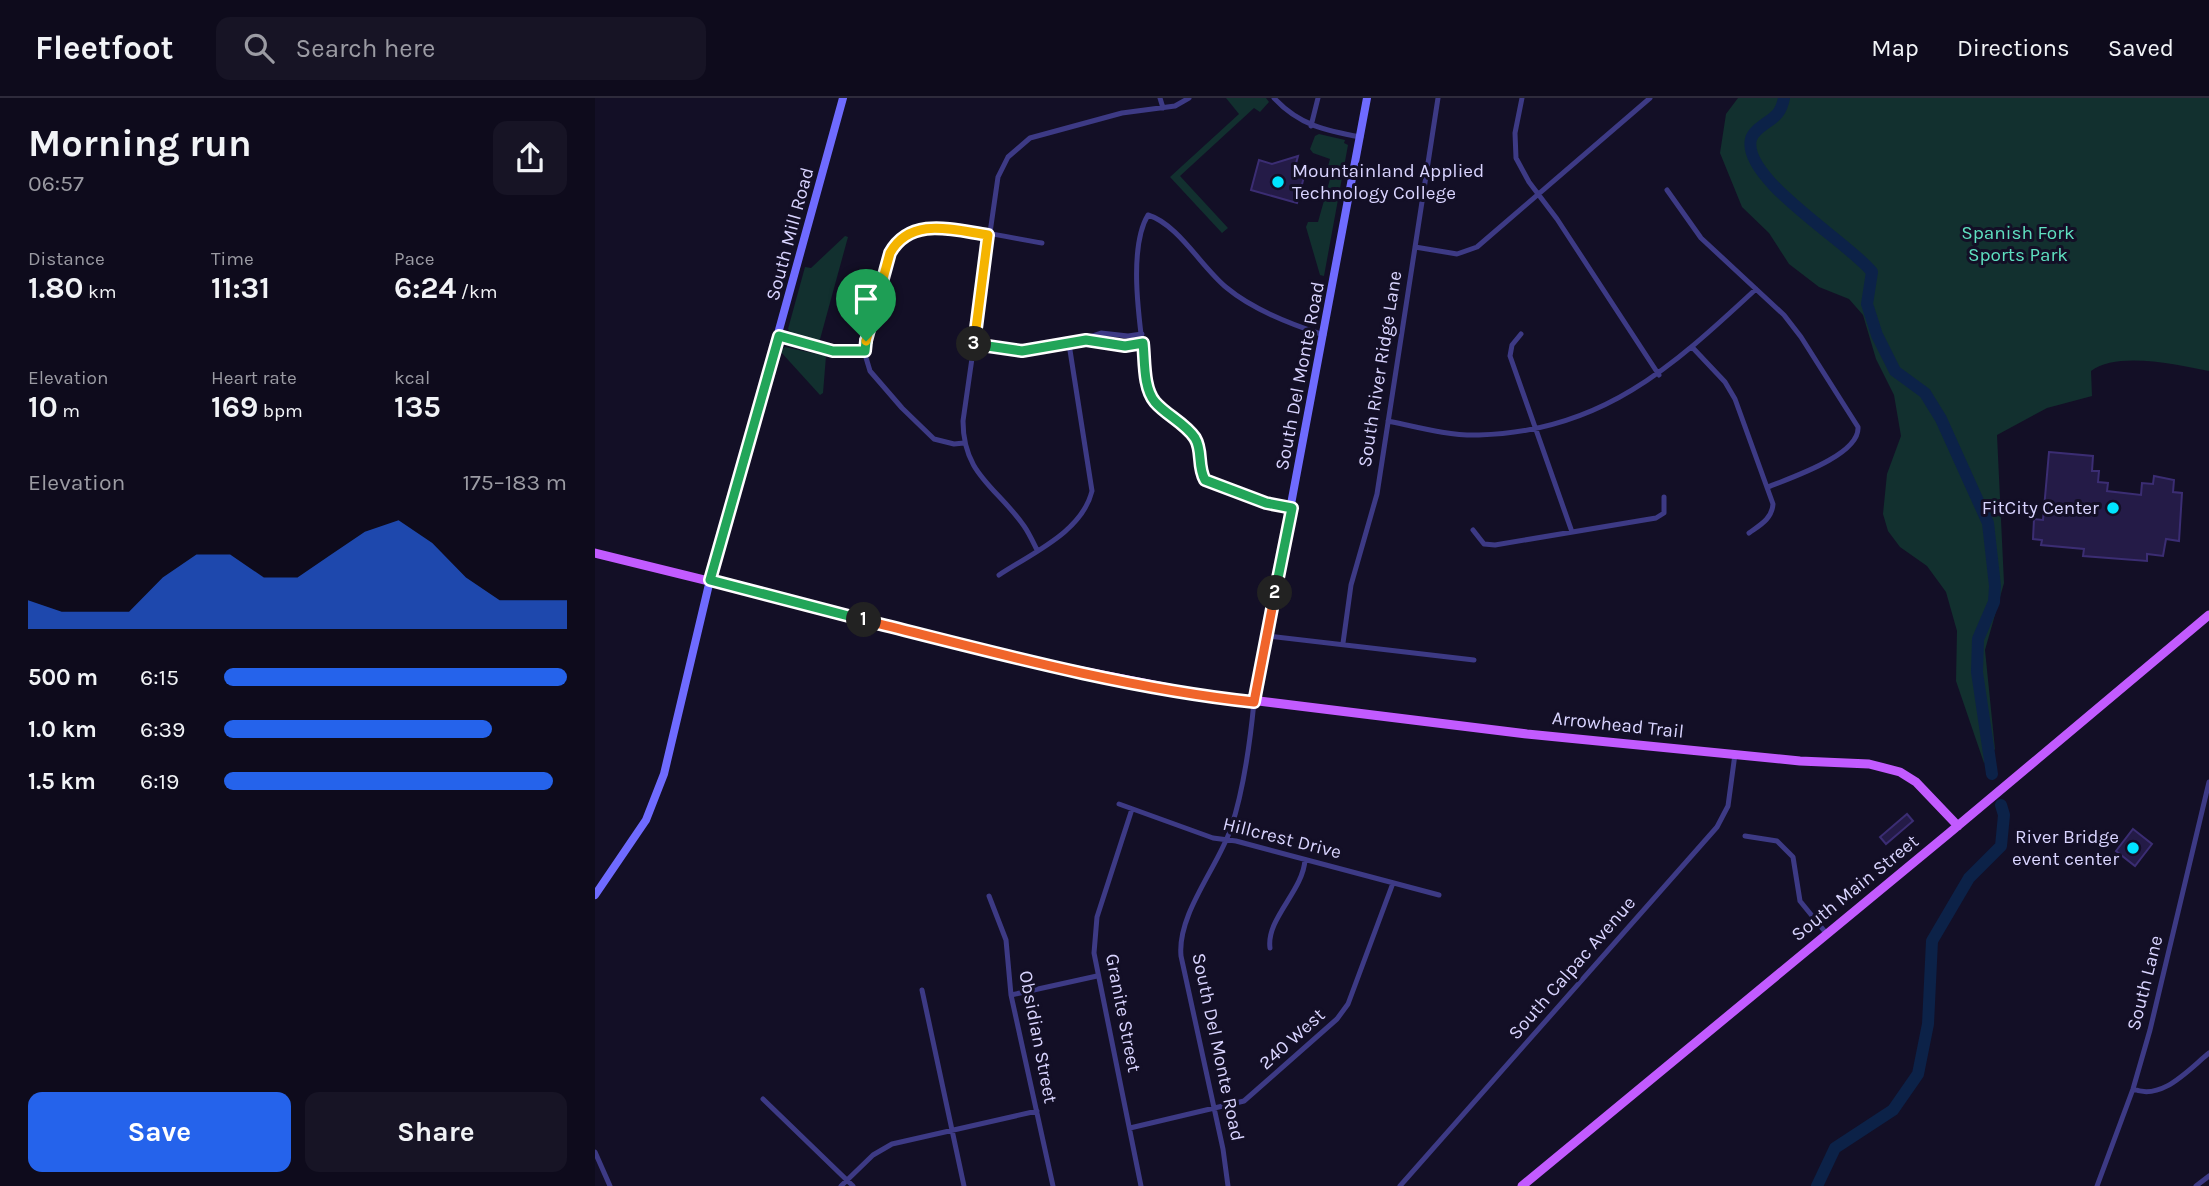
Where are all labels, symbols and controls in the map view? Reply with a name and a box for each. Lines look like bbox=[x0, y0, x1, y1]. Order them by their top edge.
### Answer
search box bbox=[216, 17, 706, 80]
text: Fleetfoot bbox=[35, 29, 174, 67]
icon: search bbox=[240, 29, 278, 67]
text: Search here bbox=[296, 33, 435, 64]
text: Map bbox=[1871, 34, 1919, 62]
text: Directions bbox=[1957, 34, 2070, 62]
text: Saved bbox=[2108, 34, 2174, 62]
text: Morning run bbox=[28, 121, 252, 166]
button: share bbox=[493, 121, 567, 195]
place label: Mountainland Applied Technology College bbox=[1292, 160, 1484, 204]
street label: South Mill Road bbox=[762, 165, 818, 303]
text: 06:57 bbox=[28, 170, 84, 197]
marker: Mountainland Applied Technology College bbox=[1270, 174, 1286, 190]
park label: Spanish Fork Sports Park bbox=[1961, 222, 2075, 266]
text: Distance bbox=[28, 248, 105, 270]
text: Time bbox=[211, 248, 254, 270]
text: Pace bbox=[394, 248, 435, 270]
pin bbox=[836, 269, 896, 341]
street label: South River Ridge Lane bbox=[1354, 269, 1406, 469]
text: 1.80 bbox=[28, 270, 84, 306]
text: 11:31 bbox=[211, 270, 270, 306]
text: 6:24 bbox=[394, 270, 456, 306]
icon: arrive bbox=[847, 280, 885, 318]
street label: South Del Monte Road bbox=[1271, 280, 1329, 472]
text: km bbox=[84, 281, 117, 303]
text: /km bbox=[456, 281, 498, 303]
pin: 3 bbox=[957, 327, 991, 362]
text: 3 bbox=[968, 332, 979, 354]
text: Elevation bbox=[28, 367, 108, 389]
text: Heart rate bbox=[211, 367, 297, 389]
text: kcal bbox=[394, 367, 430, 389]
text: 10 bbox=[28, 389, 58, 425]
text: 169 bbox=[211, 389, 258, 425]
text: 135 bbox=[394, 389, 441, 425]
text: m bbox=[58, 400, 80, 422]
text: bpm bbox=[258, 400, 303, 422]
text: Elevation bbox=[28, 469, 125, 496]
text: 175–183 m bbox=[462, 469, 567, 496]
place label: FitCity Center bbox=[1982, 497, 2099, 519]
marker: FitCity Center bbox=[2105, 500, 2121, 516]
pin: 2 bbox=[1257, 575, 1293, 610]
text: 2 bbox=[1269, 581, 1280, 603]
pin: 1 bbox=[847, 602, 881, 638]
text: 1 bbox=[860, 608, 867, 630]
text: 500 m bbox=[28, 664, 98, 691]
text: 6:15 bbox=[140, 664, 179, 691]
street label: Arrowhead Trail bbox=[1551, 707, 1685, 743]
text: 1.0 km bbox=[28, 716, 97, 743]
text: 6:39 bbox=[140, 716, 185, 743]
text: 1.5 km bbox=[28, 768, 96, 795]
text: 6:19 bbox=[140, 768, 179, 795]
street label: Hillcrest Drive bbox=[1220, 813, 1344, 863]
place label: River Bridge event center bbox=[2012, 826, 2119, 870]
street label: South Main Street bbox=[1787, 830, 1923, 946]
marker: River Bridge event center bbox=[2125, 840, 2141, 856]
street label: South Calpac Avenue bbox=[1504, 892, 1640, 1044]
street label: South Lane bbox=[2123, 933, 2167, 1033]
street label: South Del Monte Road bbox=[1187, 951, 1249, 1143]
street label: Granite Street bbox=[1101, 952, 1145, 1074]
street label: Obsidian Street bbox=[1014, 969, 1062, 1105]
street label: 240 West bbox=[1255, 1004, 1329, 1074]
button: Save bbox=[28, 1092, 291, 1172]
button: Share bbox=[305, 1092, 567, 1172]

